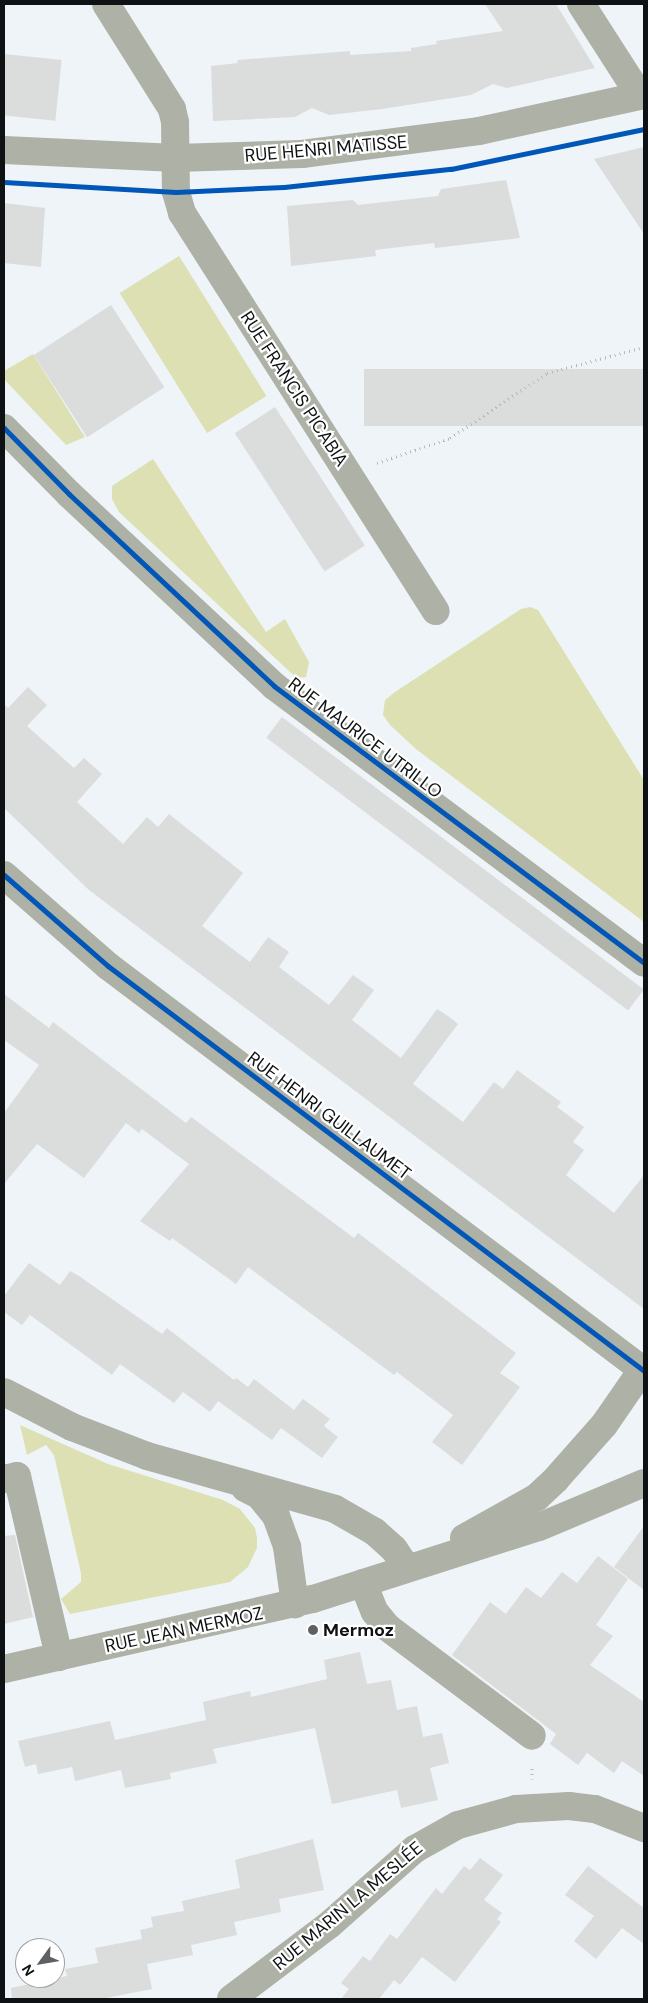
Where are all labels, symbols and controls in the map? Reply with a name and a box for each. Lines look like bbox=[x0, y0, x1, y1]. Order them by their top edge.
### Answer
street label: RUE HENRI MATISSE bbox=[244, 131, 408, 167]
street label: RUE FRANCIS PICABIA bbox=[236, 307, 352, 471]
street label: RUE MAURICE UTRILLO bbox=[284, 673, 446, 803]
street label: RUE HENRI GUILLAUMET bbox=[243, 1047, 415, 1185]
street label: RUE JEAN MERMOZ bbox=[103, 1603, 265, 1657]
place label: Mermoz bbox=[323, 1619, 394, 1641]
marker: Mermoz bbox=[307, 1624, 319, 1636]
street label: RUE MARIN LA MESLÉE bbox=[269, 1837, 427, 1975]
north arrow bbox=[15, 1938, 65, 1988]
text: N bbox=[18, 1961, 38, 1980]

